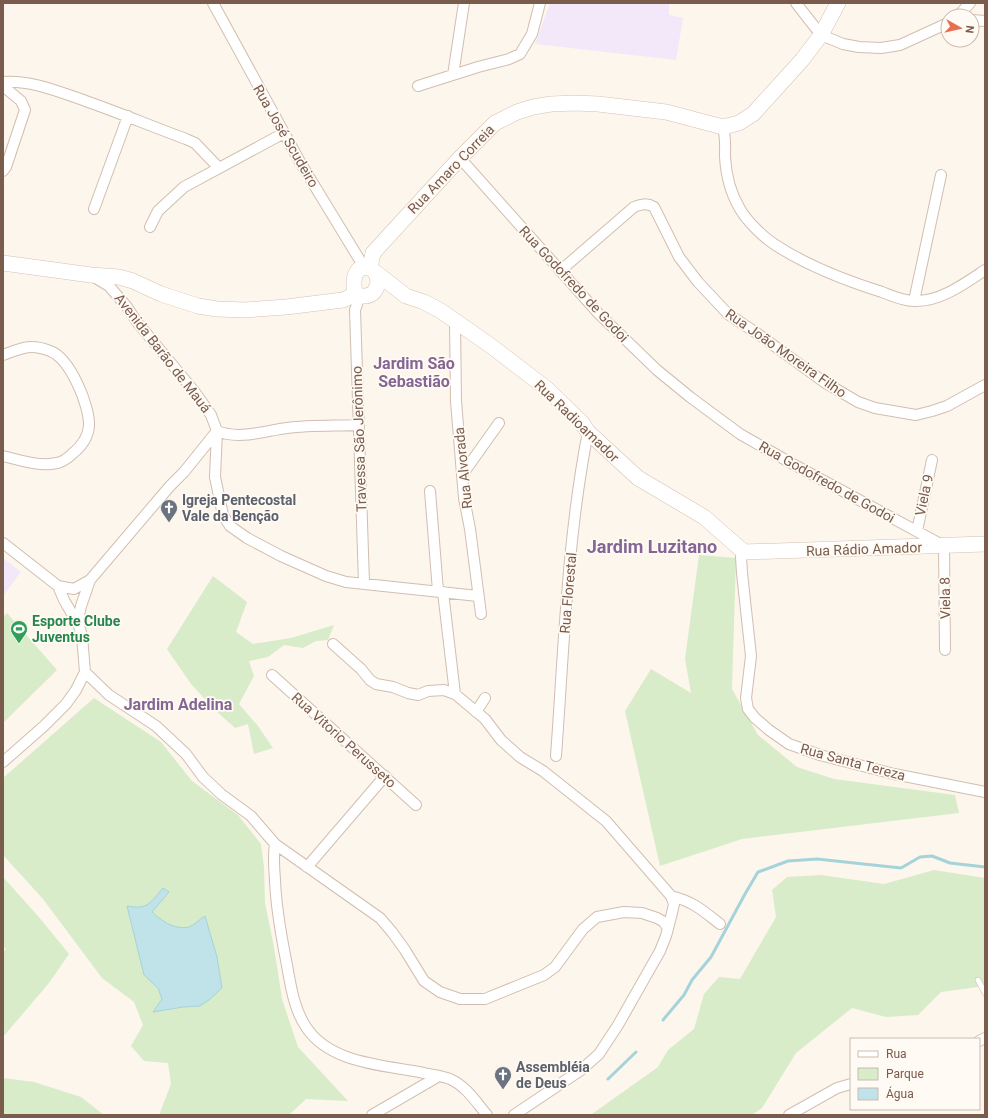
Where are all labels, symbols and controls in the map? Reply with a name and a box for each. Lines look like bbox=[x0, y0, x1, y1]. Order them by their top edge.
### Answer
north arrow bbox=[940, 8, 980, 48]
text: N bbox=[962, 25, 976, 34]
street label: Rua José Scudeiro bbox=[250, 82, 322, 190]
street label: Rua Amaro Correia bbox=[404, 121, 498, 217]
street label: Rua Godofredo de Godoi bbox=[516, 223, 632, 345]
street label: Avenida Barão de Mauá bbox=[111, 290, 215, 416]
street label: Rua João Moreira Filho bbox=[723, 305, 849, 401]
district label: Jardim São Sebastião bbox=[373, 354, 455, 391]
street label: Travessa São Jerônimo bbox=[348, 366, 370, 512]
street label: Rua Radioamador bbox=[531, 377, 623, 466]
street label: Rua Alvorada bbox=[451, 426, 475, 510]
street label: Rua Godofredo de Godoi bbox=[756, 438, 898, 526]
street label: Viela 9 bbox=[912, 473, 936, 517]
place label: Igreja Pentecostal Vale da Benção bbox=[182, 492, 296, 524]
church icon: Igreja Pentecostal Vale da Benção bbox=[159, 498, 179, 523]
district label: Jardim Luzitano bbox=[587, 536, 717, 557]
street label: Rua Rádio Amador bbox=[806, 539, 923, 559]
street label: Rua Florestal bbox=[556, 552, 580, 634]
street label: Viela 8 bbox=[937, 577, 953, 619]
place label: Esporte Clube Juventus bbox=[32, 613, 121, 645]
sports icon: Esporte Clube Juventus bbox=[9, 619, 29, 644]
street label: Rua Vitorio Perusseto bbox=[289, 689, 399, 791]
district label: Jardim Adelina bbox=[124, 695, 233, 714]
street label: Rua Santa Tereza bbox=[799, 740, 907, 784]
legend bbox=[850, 1038, 980, 1110]
text: Rua bbox=[886, 1047, 907, 1061]
place label: Assembléia de Deus bbox=[516, 1059, 590, 1091]
church icon: Assembléia de Deus bbox=[493, 1065, 513, 1090]
text: Parque bbox=[886, 1067, 924, 1081]
text: Água bbox=[886, 1086, 914, 1101]

